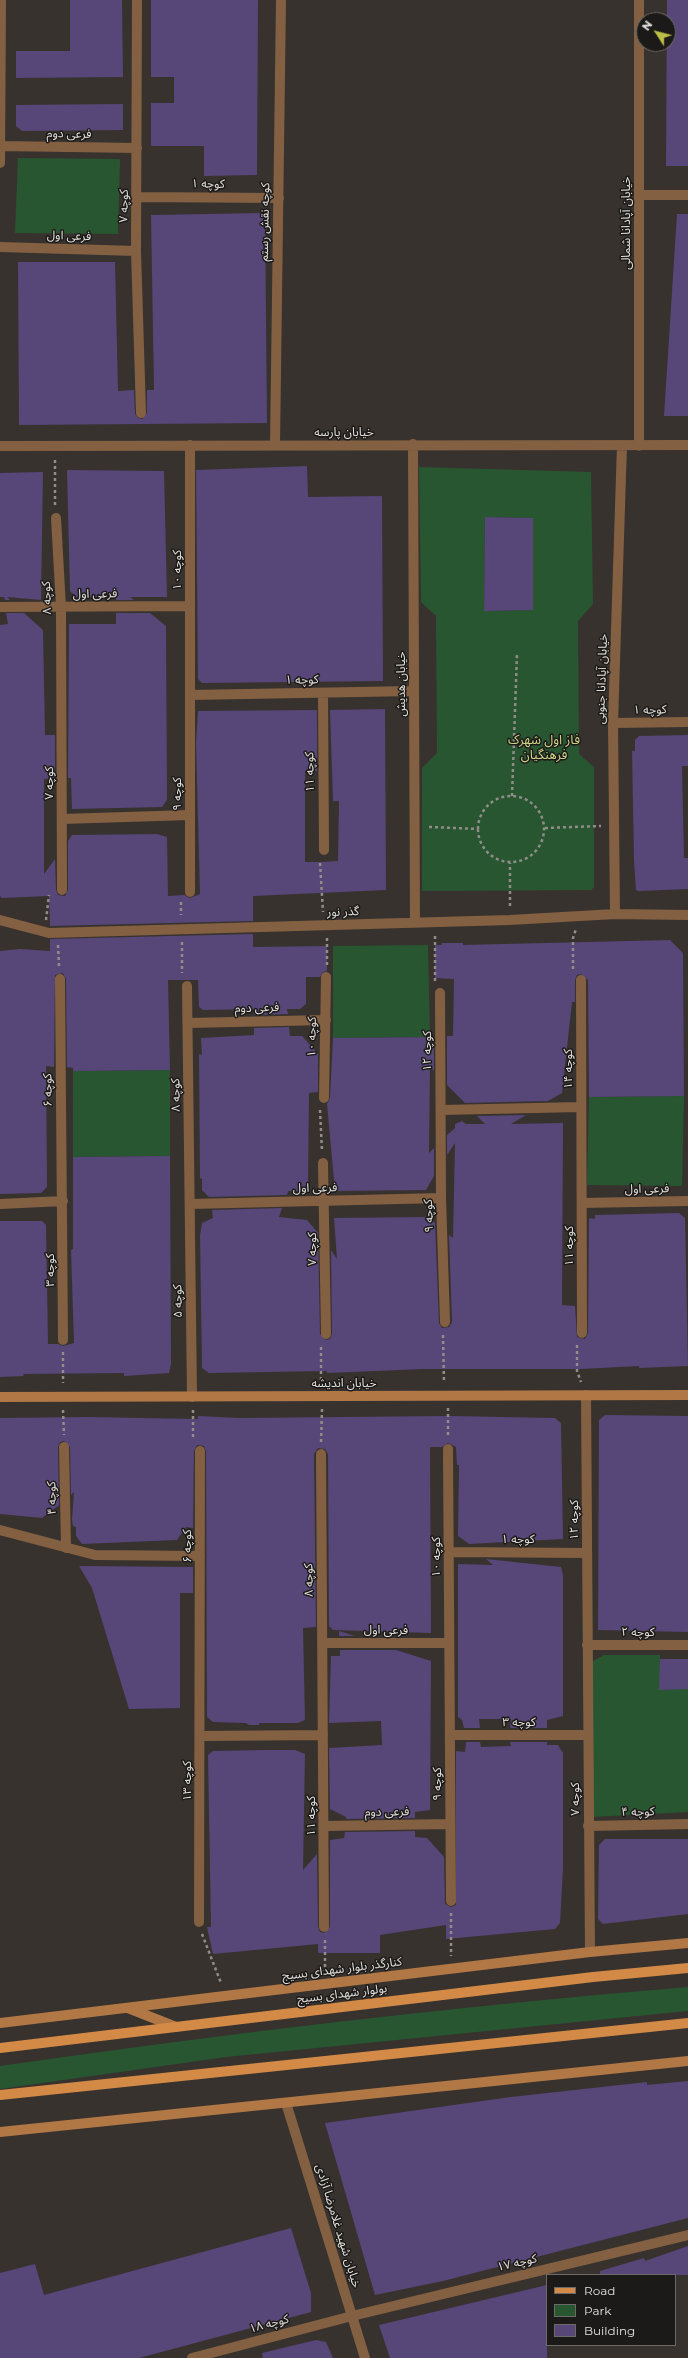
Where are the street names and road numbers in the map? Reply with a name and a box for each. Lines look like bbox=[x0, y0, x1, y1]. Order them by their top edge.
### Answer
street label: فرعی دوم bbox=[47, 126, 91, 142]
street label: خیابان آپادانا شمالی bbox=[619, 176, 633, 270]
street label: کوچه ۱ bbox=[191, 177, 225, 191]
street label: کوچه نقش رستم bbox=[257, 182, 273, 262]
street label: کوچه ۷ bbox=[117, 189, 131, 223]
street label: فرعی اول bbox=[47, 228, 91, 244]
street label: خیابان پارسه bbox=[314, 425, 374, 439]
street label: کوچه ۱۰ bbox=[170, 550, 184, 590]
street label: کوچه ۸ bbox=[39, 581, 55, 615]
street label: فرعی اول bbox=[73, 586, 117, 602]
street label: خیابان آپادانا جنوبی bbox=[593, 634, 611, 724]
street label: خیابان هدیش bbox=[394, 651, 408, 717]
street label: کوچه ۱ bbox=[285, 673, 319, 687]
street label: کوچه ۱ bbox=[633, 703, 667, 717]
street label: کوچه ۱۱ bbox=[302, 752, 318, 792]
street label: کوچه ۷ bbox=[42, 766, 56, 800]
street label: کوچه ۹ bbox=[170, 777, 184, 811]
street label: گذر نور bbox=[327, 904, 359, 920]
street label: فرعی دوم bbox=[234, 1000, 280, 1016]
street label: کوچه ۱۰ bbox=[304, 1017, 320, 1057]
street label: کوچه ۱۲ bbox=[420, 1031, 434, 1071]
street label: کوچه ۱۴ bbox=[561, 1049, 575, 1089]
street label: کوچه ۶ bbox=[41, 1073, 55, 1107]
street label: کوچه ۸ bbox=[169, 1078, 183, 1112]
street label: فرعی اول bbox=[293, 1180, 337, 1196]
street label: فرعی اول bbox=[625, 1181, 669, 1197]
street label: کوچه ۹ bbox=[421, 1199, 437, 1233]
street label: کوچه ۱۱ bbox=[562, 1226, 576, 1266]
street label: کوچه ۷ bbox=[305, 1232, 319, 1266]
street label: کوچه ۳ bbox=[43, 1253, 57, 1287]
street label: کوچه ۵ bbox=[171, 1284, 185, 1318]
street label: خیابان اندیشه bbox=[311, 1376, 377, 1390]
street label: کوچه ۴ bbox=[45, 1481, 59, 1515]
street label: کوچه ۱۲ bbox=[567, 1500, 581, 1540]
street label: کوچه ۶ bbox=[180, 1529, 194, 1563]
street label: کوچه ۱ bbox=[501, 1532, 535, 1546]
street label: کوچه ۱۰ bbox=[429, 1537, 443, 1577]
street label: کوچه ۸ bbox=[302, 1563, 316, 1597]
street label: فرعی اول bbox=[364, 1623, 408, 1637]
street label: کوچه ۲ bbox=[621, 1625, 655, 1639]
street label: کوچه ۳ bbox=[502, 1715, 536, 1729]
street label: کوچه ۱۳ bbox=[180, 1761, 194, 1801]
street label: کوچه ۹ bbox=[430, 1767, 444, 1801]
street label: کوچه ۷ bbox=[568, 1782, 582, 1816]
street label: کوچه ۱۱ bbox=[304, 1796, 318, 1836]
street label: فرعی دوم bbox=[365, 1804, 409, 1820]
street label: کوچه ۴ bbox=[621, 1805, 655, 1819]
street label: کنارگذر بلوار شهدای بسیج bbox=[281, 1954, 403, 1984]
street label: بولوار شهدای بسیج bbox=[296, 1981, 388, 2007]
street label: خیابان شهید غلامرضا آزادی bbox=[312, 2162, 364, 2290]
street label: کوچه ۱۷ bbox=[496, 2251, 538, 2275]
street label: کوچه ۱۸ bbox=[248, 2312, 290, 2336]

